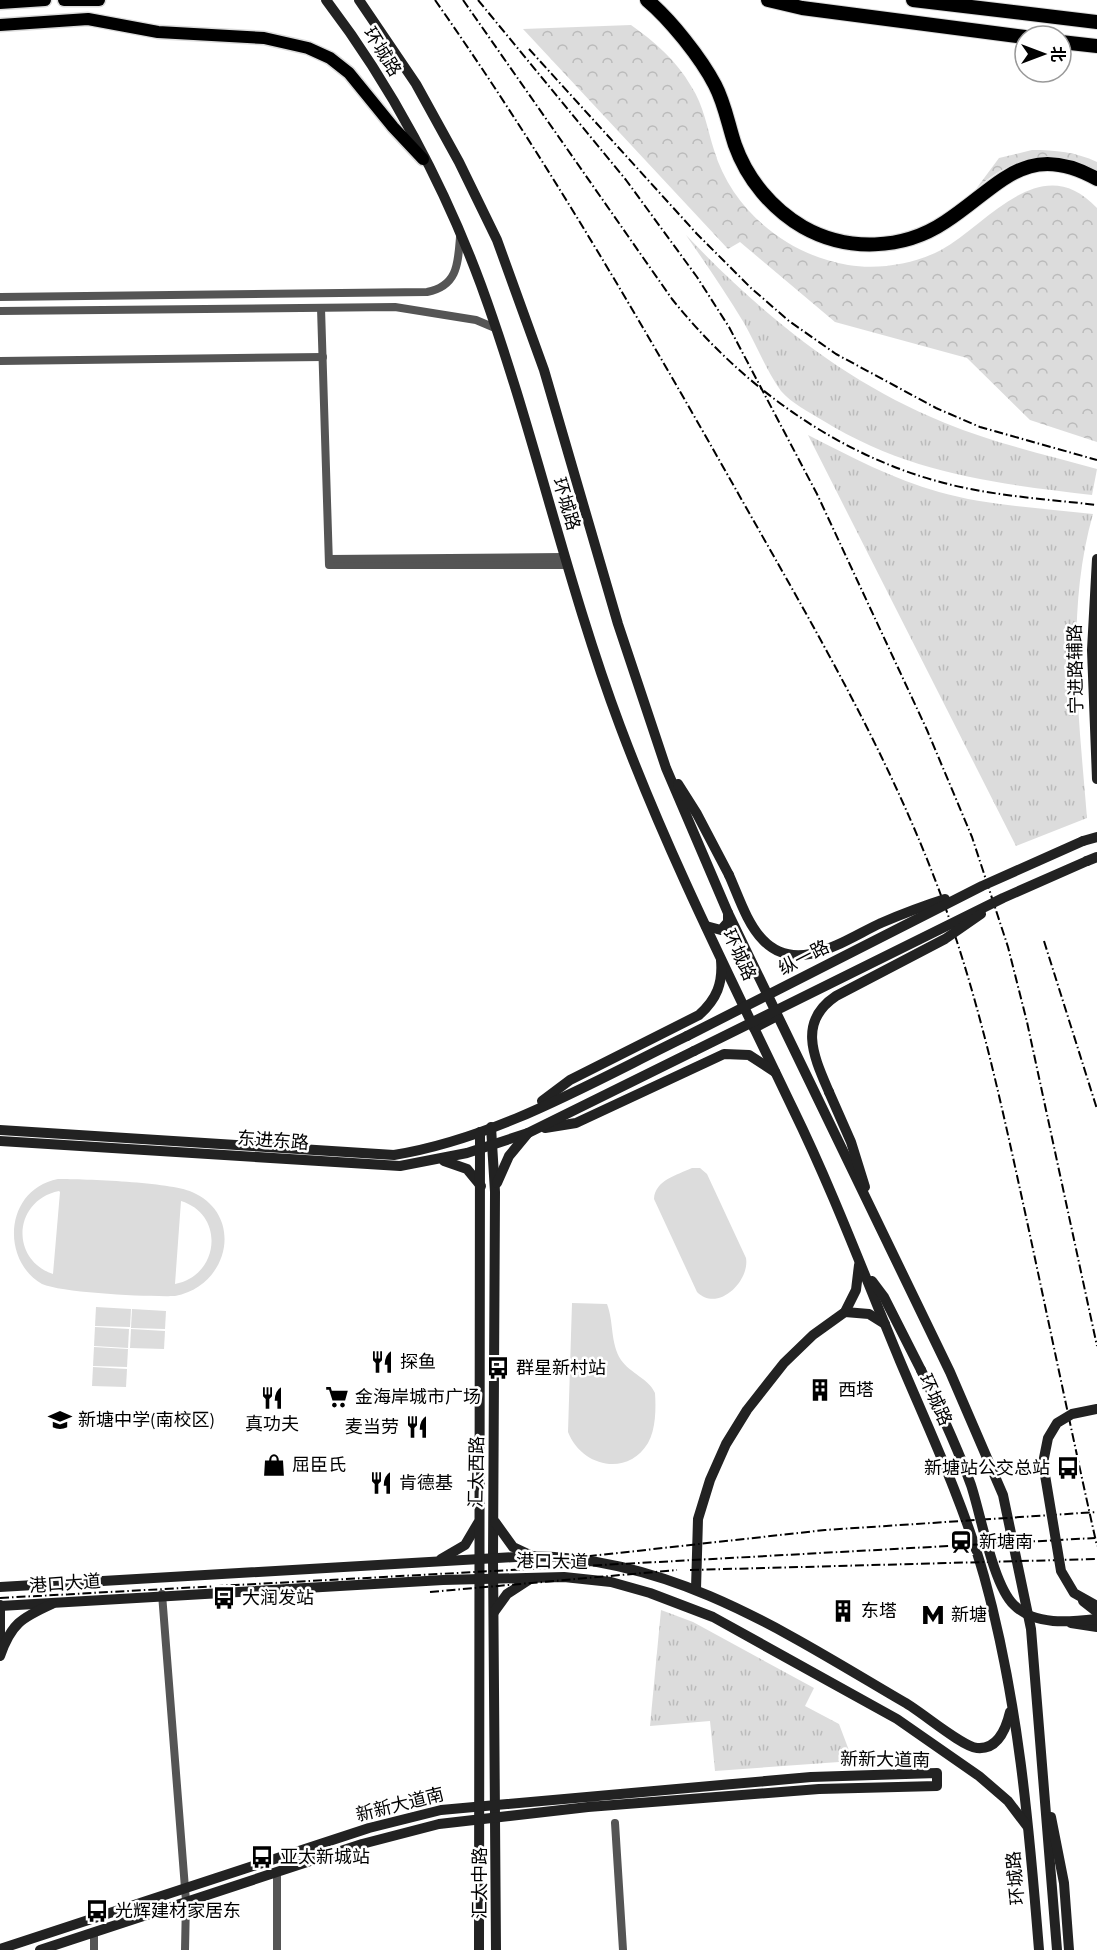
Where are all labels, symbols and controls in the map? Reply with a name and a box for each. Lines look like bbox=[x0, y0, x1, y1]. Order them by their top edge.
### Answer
street label: 环城路 bbox=[357, 22, 407, 82]
north arrow bbox=[1013, 24, 1073, 84]
text: 北 bbox=[1046, 46, 1068, 62]
street label: 环城路 bbox=[546, 475, 586, 533]
street label: 宁进路辅路 bbox=[1063, 624, 1089, 714]
street label: 环城路 bbox=[716, 925, 762, 985]
street label: 纵一路 bbox=[774, 935, 834, 981]
street label: 东进东路 bbox=[236, 1126, 310, 1156]
restaurant icon: 探鱼 bbox=[369, 1349, 395, 1375]
place label: 探鱼 bbox=[400, 1350, 436, 1375]
bus stop icon: 群星新村站 bbox=[485, 1355, 511, 1381]
place label: 群星新村站 bbox=[516, 1356, 606, 1381]
street label: 环城路 bbox=[913, 1370, 957, 1430]
building icon: 西塔 bbox=[807, 1377, 833, 1403]
place label: 西塔 bbox=[838, 1378, 874, 1403]
supermarket icon: 金海岸城市广场 bbox=[324, 1384, 350, 1410]
restaurant icon: 真功夫 bbox=[259, 1385, 285, 1411]
place label: 金海岸城市广场 bbox=[355, 1385, 481, 1410]
school or university icon: 新塘中学(南校区) bbox=[47, 1407, 73, 1433]
place label: 新塘中学(南校区) bbox=[78, 1408, 215, 1433]
place label: 真功夫 bbox=[245, 1412, 299, 1437]
restaurant icon: 麦当劳 bbox=[404, 1414, 430, 1440]
place label: 麦当劳 bbox=[345, 1415, 399, 1440]
street label: 汇太西路 bbox=[464, 1436, 490, 1508]
shop icon: 屈臣氏 bbox=[261, 1452, 287, 1478]
place label: 屈臣氏 bbox=[292, 1453, 346, 1478]
bus stop icon: 新塘站公交总站 bbox=[1055, 1455, 1081, 1481]
place label: 新塘站公交总站 bbox=[924, 1456, 1050, 1481]
restaurant icon: 肯德基 bbox=[368, 1470, 394, 1496]
place label: 肯德基 bbox=[399, 1471, 453, 1496]
station icon: 新塘南 bbox=[948, 1529, 974, 1555]
place label: 新塘南 bbox=[979, 1530, 1033, 1555]
street label: 港口大道 bbox=[516, 1549, 588, 1575]
street label: 港口大道 bbox=[28, 1569, 102, 1599]
bus stop icon: 大润发站 bbox=[211, 1585, 237, 1611]
place label: 大润发站 bbox=[242, 1586, 314, 1611]
building icon: 东塔 bbox=[830, 1598, 856, 1624]
place label: 东塔 bbox=[861, 1599, 897, 1624]
metro station icon: 新塘 bbox=[920, 1602, 946, 1628]
place label: 新塘 bbox=[951, 1603, 987, 1628]
street label: 新新大道南 bbox=[840, 1747, 930, 1773]
street label: 新新大道南 bbox=[353, 1782, 447, 1828]
bus stop icon: 亚太新城站 bbox=[249, 1844, 275, 1870]
place label: 亚太新城站 bbox=[280, 1845, 370, 1870]
street label: 汇太中路 bbox=[468, 1847, 493, 1919]
street label: 环城路 bbox=[1001, 1850, 1031, 1906]
bus stop icon: 光辉建材家居东 bbox=[84, 1898, 110, 1924]
place label: 光辉建材家居东 bbox=[115, 1899, 241, 1924]

